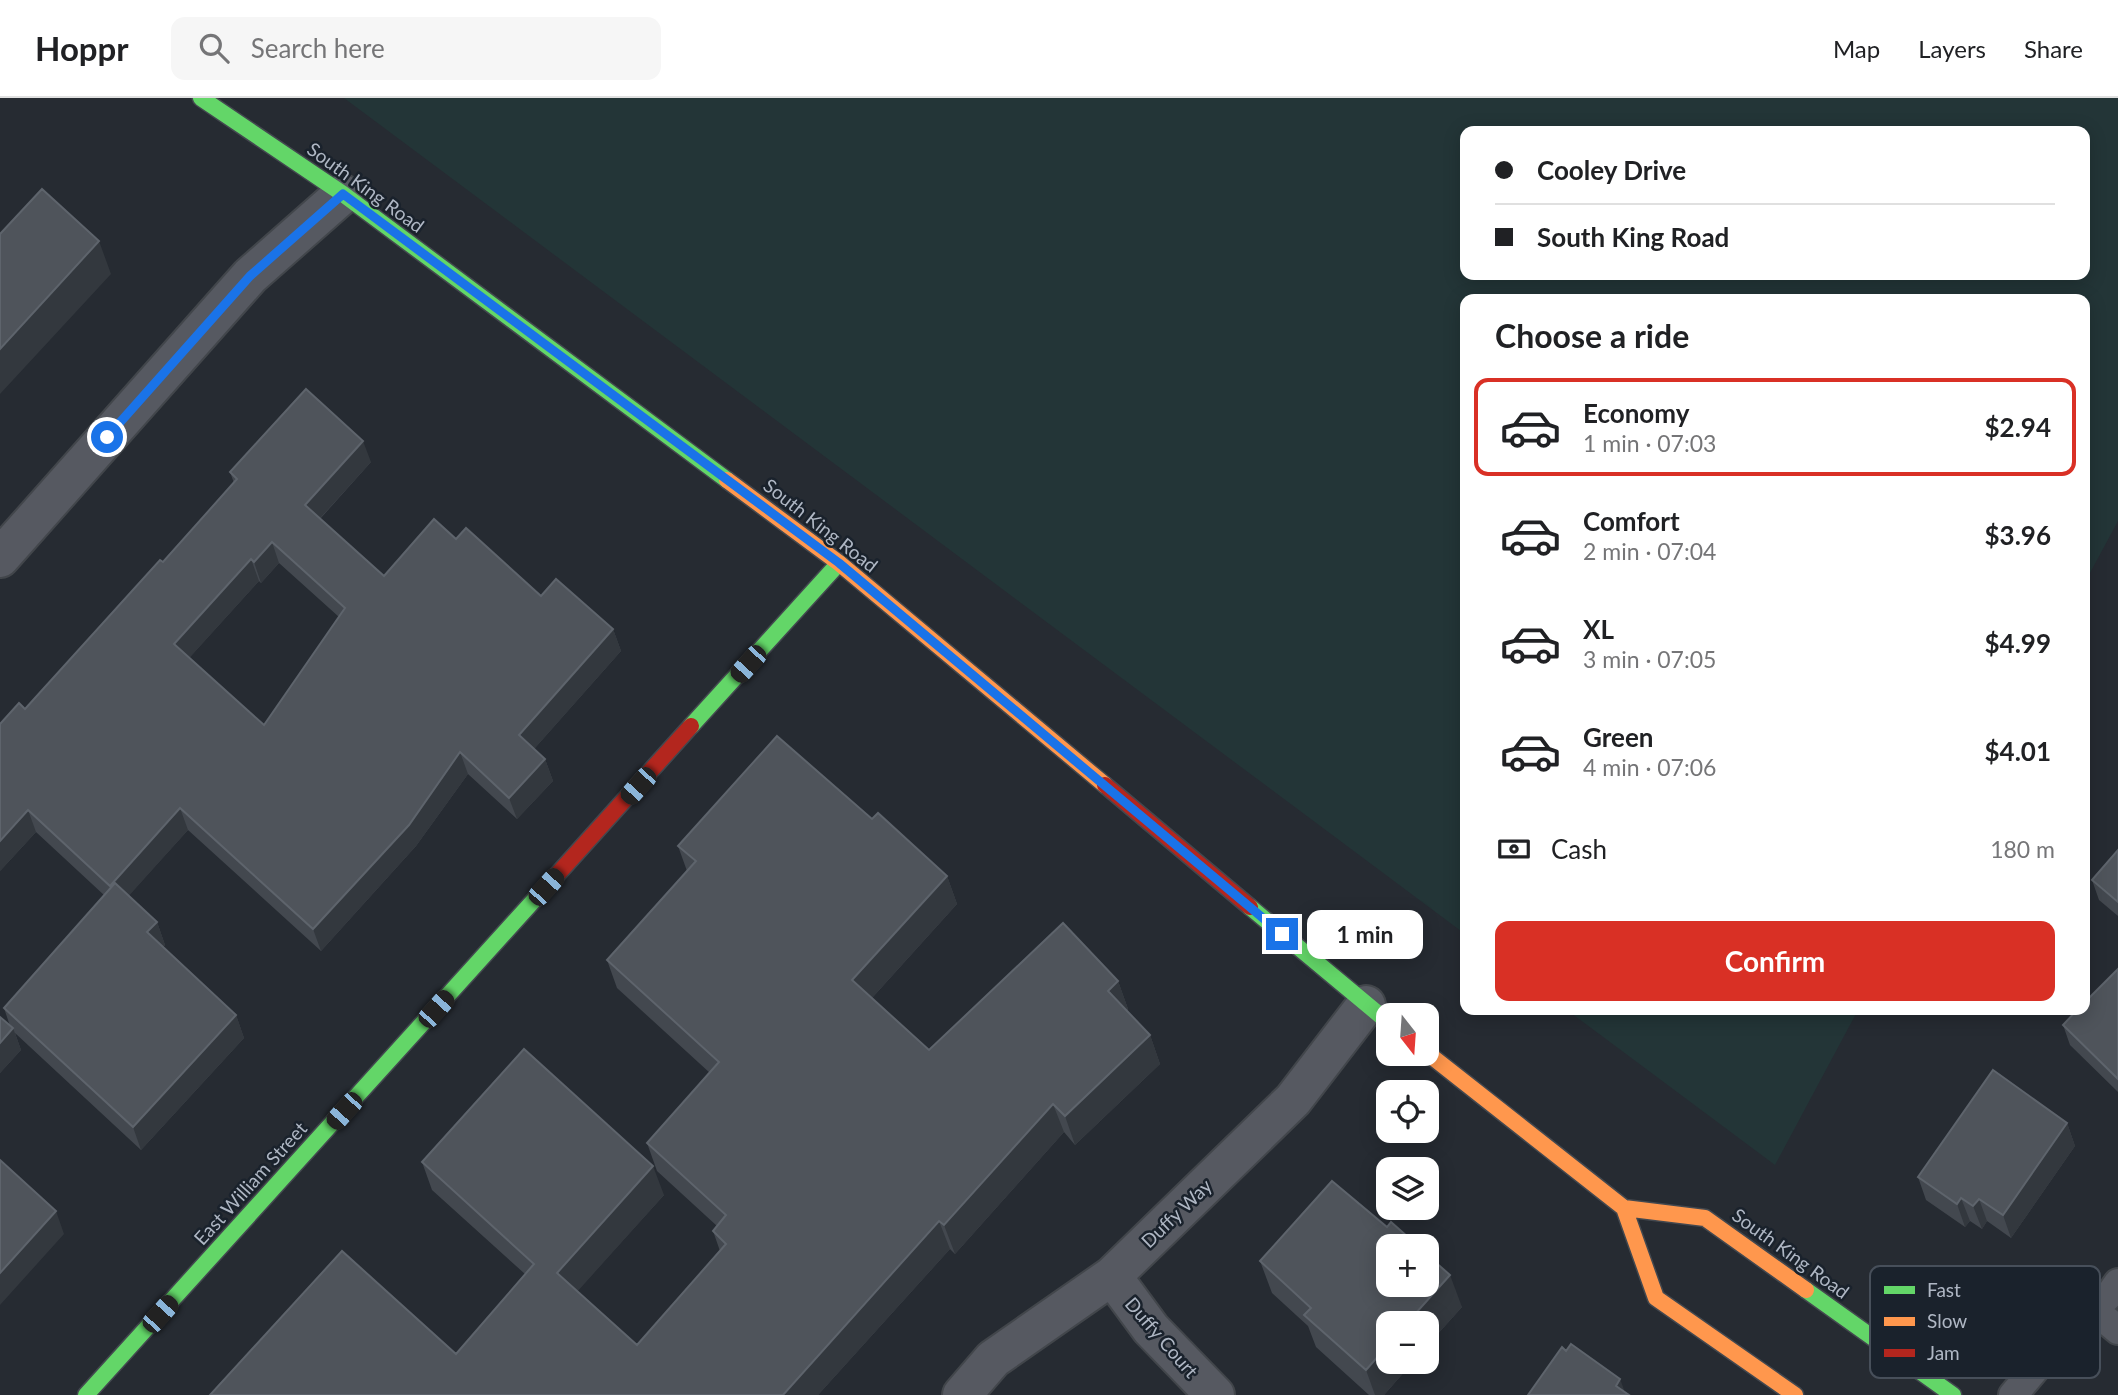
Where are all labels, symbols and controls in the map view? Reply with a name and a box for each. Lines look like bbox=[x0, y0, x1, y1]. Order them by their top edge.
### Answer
search box bbox=[171, 17, 661, 80]
text: Hoppr bbox=[35, 28, 129, 68]
icon: search bbox=[195, 29, 233, 67]
text: Search here bbox=[251, 32, 385, 64]
text: Map bbox=[1833, 34, 1880, 63]
text: Layers bbox=[1918, 34, 1986, 63]
text: Share bbox=[2024, 34, 2083, 63]
street label: South King Road bbox=[303, 137, 429, 237]
text: Cooley Drive bbox=[1537, 154, 1686, 186]
text: South King Road bbox=[1537, 221, 1729, 253]
text: Choose a ride bbox=[1495, 316, 1689, 355]
icon: car bbox=[1499, 396, 1562, 459]
text: Economy bbox=[1583, 397, 1689, 429]
text: $2.94 bbox=[1985, 411, 2051, 443]
route start bbox=[91, 421, 123, 453]
text: 1 min · 07:03 bbox=[1583, 429, 1716, 457]
street label: South King Road bbox=[759, 473, 883, 577]
icon: car bbox=[1499, 504, 1562, 567]
text: Comfort bbox=[1583, 505, 1680, 537]
text: $3.96 bbox=[1985, 519, 2051, 551]
text: 2 min · 07:04 bbox=[1583, 537, 1716, 565]
icon: car bbox=[1499, 612, 1562, 675]
text: XL bbox=[1583, 613, 1614, 645]
text: $4.99 bbox=[1985, 627, 2051, 659]
car bbox=[727, 641, 770, 687]
text: 3 min · 07:05 bbox=[1583, 645, 1716, 673]
icon: car bbox=[1499, 720, 1562, 783]
text: Green bbox=[1583, 721, 1653, 753]
text: $4.01 bbox=[1985, 735, 2051, 767]
text: 4 min · 07:06 bbox=[1583, 753, 1716, 781]
car bbox=[617, 763, 660, 809]
icon: cash bbox=[1495, 830, 1533, 868]
text: Cash bbox=[1551, 833, 1607, 865]
text: 180 m bbox=[1990, 835, 2055, 863]
car bbox=[525, 864, 568, 910]
callout: 1 min bbox=[1306, 910, 1422, 958]
route end bbox=[1266, 918, 1298, 950]
text: 1 min bbox=[1336, 920, 1394, 948]
button: Confirm bbox=[1495, 921, 2055, 1001]
car bbox=[415, 986, 458, 1032]
north arrow bbox=[1376, 1003, 1438, 1066]
map controls bbox=[1376, 1003, 1439, 1374]
button: locate bbox=[1376, 1080, 1439, 1143]
car bbox=[323, 1088, 366, 1134]
street label: East William Street bbox=[189, 1117, 311, 1249]
button: layers bbox=[1376, 1157, 1439, 1220]
street label: Duffy Way bbox=[1136, 1174, 1216, 1252]
street label: South King Road bbox=[1728, 1203, 1854, 1303]
button: + bbox=[1376, 1234, 1439, 1297]
legend bbox=[1870, 1266, 2100, 1378]
text: Fast bbox=[1927, 1278, 1961, 1301]
car bbox=[139, 1291, 182, 1337]
street label: Duffy Court bbox=[1121, 1292, 1203, 1382]
text: Slow bbox=[1927, 1309, 1967, 1332]
button: − bbox=[1376, 1311, 1439, 1374]
text: Jam bbox=[1927, 1341, 1960, 1364]

